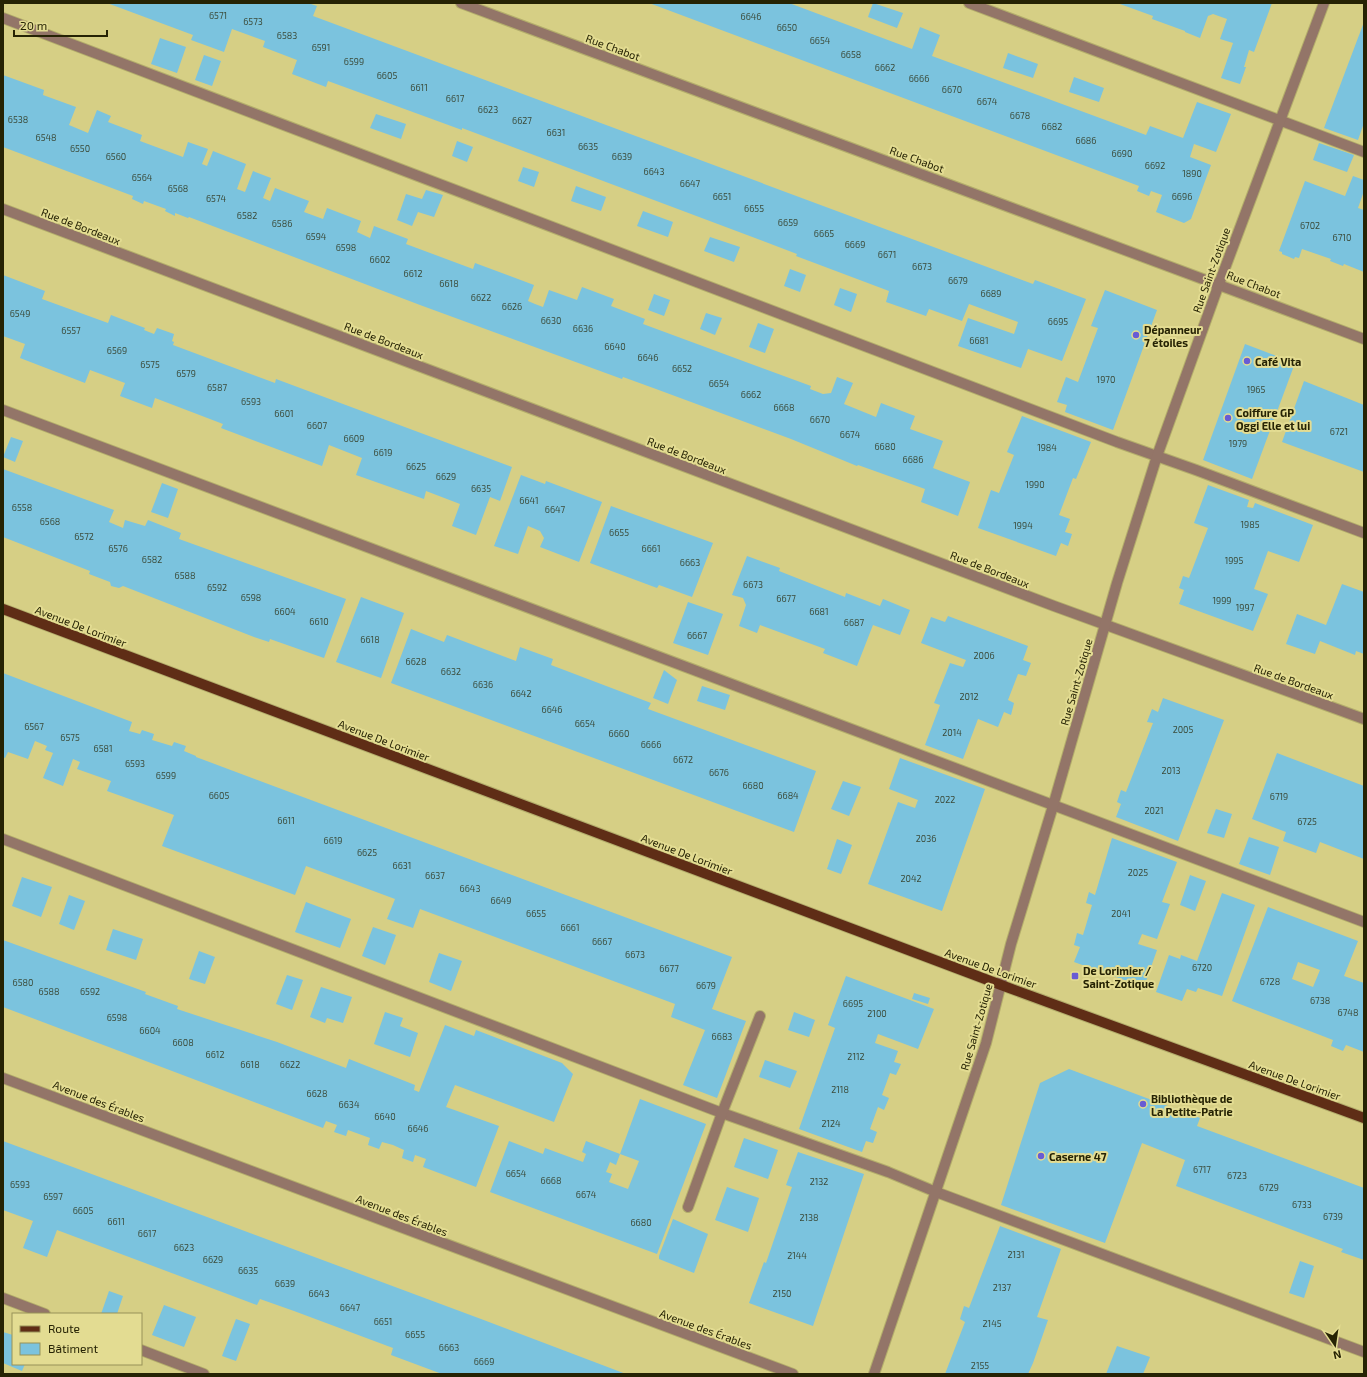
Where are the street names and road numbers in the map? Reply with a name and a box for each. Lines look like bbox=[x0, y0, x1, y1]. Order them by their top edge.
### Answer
street label: Rue Chabot bbox=[584, 31, 642, 63]
street label: Rue Chabot bbox=[888, 143, 946, 175]
street label: Rue de Bordeaux bbox=[40, 205, 123, 247]
street label: Rue Saint-Zotique bbox=[1190, 226, 1232, 314]
street label: Rue Chabot bbox=[1225, 268, 1283, 300]
street label: Rue de Bordeaux bbox=[343, 319, 426, 361]
street label: Rue de Bordeaux bbox=[646, 434, 729, 476]
street label: Rue de Bordeaux bbox=[949, 548, 1032, 590]
street label: Avenue De Lorimier bbox=[34, 603, 129, 650]
street label: Rue Saint-Zotique bbox=[1057, 637, 1095, 727]
street label: Rue de Bordeaux bbox=[1252, 661, 1336, 702]
street label: Avenue De Lorimier bbox=[337, 717, 432, 764]
street label: Avenue De Lorimier bbox=[640, 831, 735, 878]
street label: Avenue De Lorimier bbox=[943, 945, 1039, 991]
street label: Rue Saint-Zotique bbox=[957, 982, 995, 1072]
street label: Avenue De Lorimier bbox=[1247, 1057, 1343, 1103]
street label: Avenue des Érables bbox=[51, 1078, 147, 1125]
street label: Avenue des Érables bbox=[354, 1192, 450, 1239]
street label: Avenue des Érables bbox=[658, 1306, 754, 1352]

